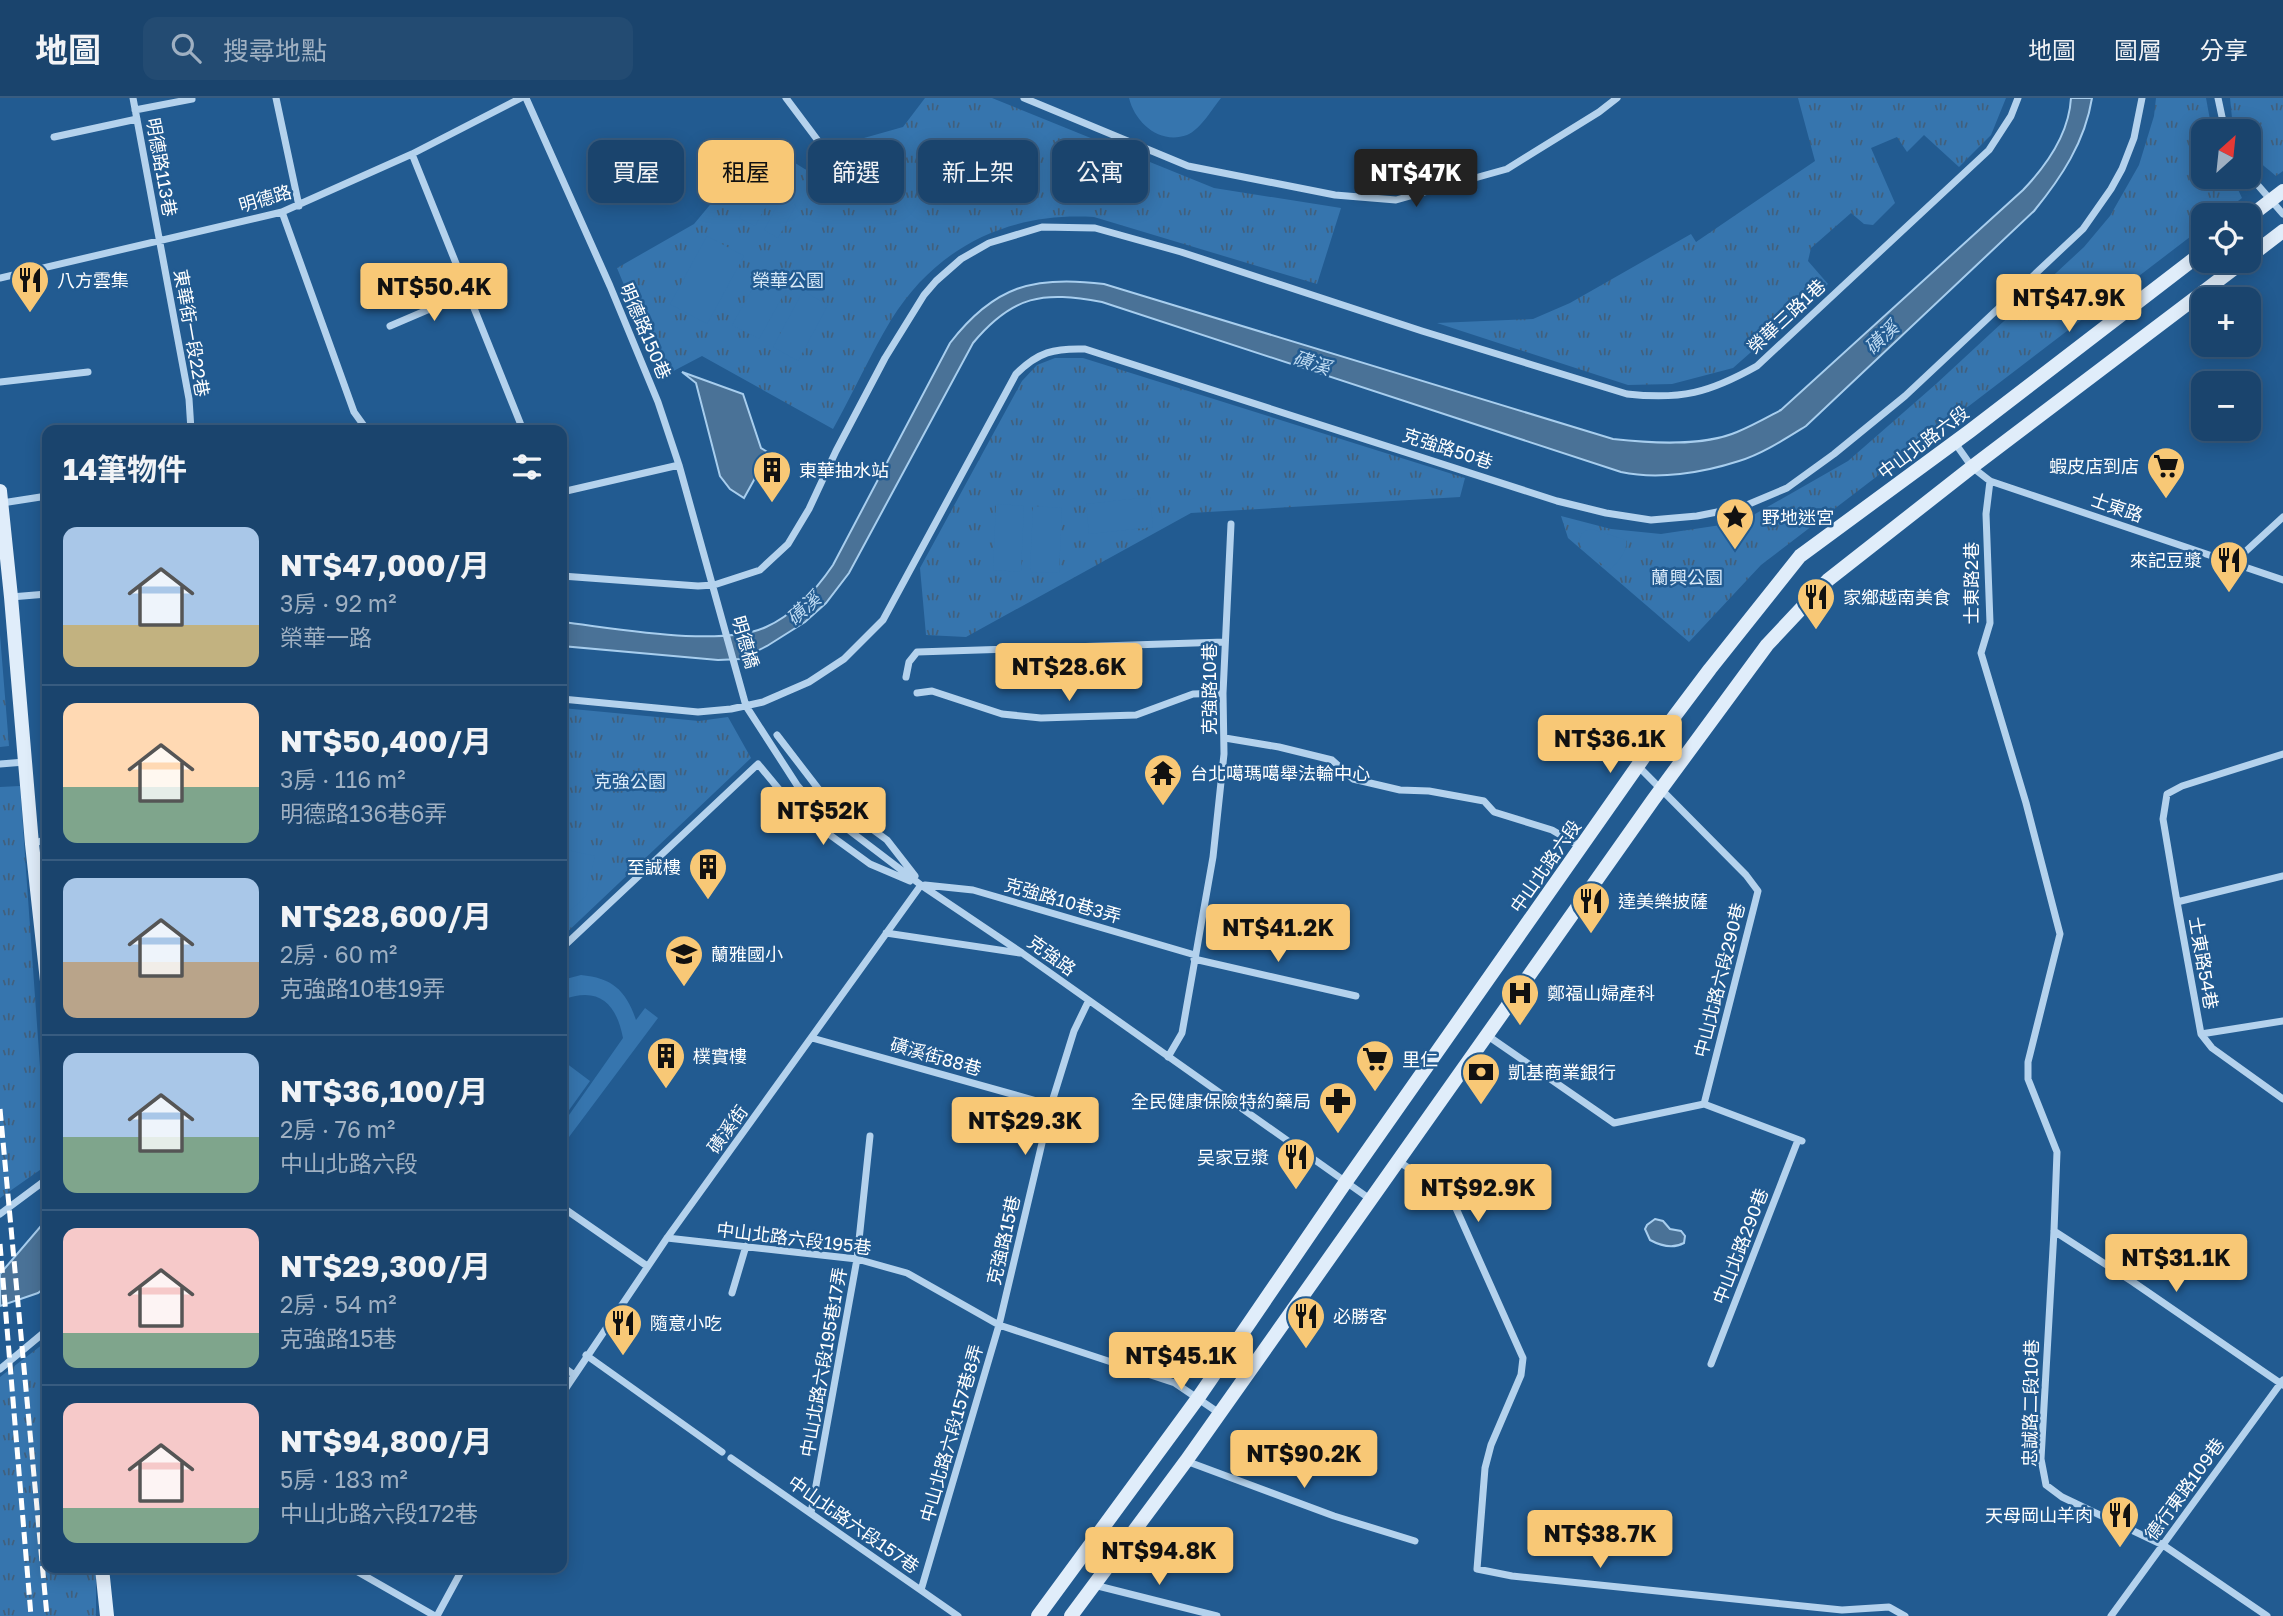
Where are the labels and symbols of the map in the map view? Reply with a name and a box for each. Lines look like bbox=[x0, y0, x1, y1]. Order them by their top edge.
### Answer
street label: 明德路113巷 bbox=[142, 116, 182, 218]
north arrow bbox=[2191, 119, 2261, 189]
pin: NT$47K bbox=[1359, 150, 1473, 209]
street label: 明德路 bbox=[236, 180, 294, 216]
restaurant icon: 八方雲集 bbox=[9, 259, 51, 314]
pin: NT$50.4K bbox=[362, 264, 506, 323]
street label: 東華街一段22巷 bbox=[170, 268, 214, 398]
place label: 八方雲集 bbox=[57, 269, 129, 291]
park label: 榮華公園 bbox=[752, 269, 824, 291]
street label: 榮華三路1巷 bbox=[1742, 274, 1830, 358]
pin: NT$47.9K bbox=[1997, 274, 2141, 334]
street label: 明德路150巷 bbox=[616, 280, 676, 382]
water label: 磺溪 bbox=[1859, 314, 1905, 358]
water label: 磺溪 bbox=[1290, 345, 1336, 380]
street label: 中山北路六段 bbox=[1873, 401, 1973, 483]
street label: 克強路50巷 bbox=[1400, 423, 1496, 473]
supermarket icon: 蝦皮店到店 bbox=[2145, 445, 2187, 500]
building icon: 東華抽水站 bbox=[751, 449, 793, 504]
place label: 蝦皮店到店 bbox=[2049, 455, 2139, 477]
place label: 東華抽水站 bbox=[799, 459, 889, 481]
street label: 士東路 bbox=[2088, 488, 2146, 526]
place icon: 野地迷宮 bbox=[1714, 496, 1756, 551]
place label: 野地迷宮 bbox=[1762, 506, 1834, 528]
restaurant icon: 來記豆漿 bbox=[2208, 539, 2250, 594]
street label: 士東路2巷 bbox=[1960, 542, 1982, 624]
place label: 來記豆漿 bbox=[2130, 549, 2202, 571]
park label: 蘭興公園 bbox=[1651, 566, 1723, 588]
restaurant icon: 家鄉越南美食 bbox=[1795, 576, 1837, 631]
water label: 磺溪 bbox=[781, 585, 827, 629]
place label: 家鄉越南美食 bbox=[1843, 586, 1951, 608]
street label: 明德橋 bbox=[728, 613, 764, 671]
street label: 克強路10巷 bbox=[1198, 643, 1220, 735]
pin: NT$28.6K bbox=[997, 644, 1141, 703]
pin: NT$36.1K bbox=[1538, 716, 1682, 775]
temple icon: 台北噶瑪噶舉法輪中心 bbox=[1142, 752, 1184, 807]
place label: 台北噶瑪噶舉法輪中心 bbox=[1190, 762, 1370, 784]
park label: 克強公園 bbox=[594, 770, 666, 792]
pin: NT$52K bbox=[766, 788, 880, 847]
street label: 中山北路六段 bbox=[1505, 815, 1585, 917]
building icon: 至誠樓 bbox=[687, 846, 729, 901]
place label: 至誠樓 bbox=[627, 856, 681, 878]
street label: 克強路10巷3弄 bbox=[1002, 873, 1124, 927]
restaurant icon: 達美樂披薩 bbox=[1570, 880, 1612, 935]
place label: 達美樂披薩 bbox=[1618, 890, 1708, 912]
street label: 中山北路六段290巷 bbox=[1689, 900, 1749, 1060]
pin: NT$41.2K bbox=[1206, 904, 1350, 964]
street label: 士東路54巷 bbox=[2185, 915, 2223, 1011]
street label: 克強路 bbox=[1024, 930, 1080, 980]
school or university icon: 蘭雅國小 bbox=[663, 933, 705, 988]
place label: 蘭雅國小 bbox=[711, 943, 783, 965]
hospital icon: 鄭福山婦產科 bbox=[1499, 972, 1541, 1027]
place label: 鄭福山婦產科 bbox=[1547, 982, 1655, 1004]
street label: 磺溪街88巷 bbox=[888, 1032, 984, 1080]
building icon: 樸實樓 bbox=[645, 1035, 687, 1090]
supermarket icon: 里仁 bbox=[1354, 1038, 1396, 1093]
place label: 樸實樓 bbox=[693, 1045, 747, 1067]
place label: 里仁 bbox=[1402, 1048, 1438, 1070]
bank icon: 凱基商業銀行 bbox=[1460, 1051, 1502, 1106]
place label: 凱基商業銀行 bbox=[1508, 1061, 1616, 1083]
pharmacy icon: 全民健康保險特約藥局 bbox=[1317, 1080, 1359, 1135]
place label: 全民健康保險特約藥局 bbox=[1131, 1090, 1311, 1112]
pin: NT$29.3K bbox=[953, 1098, 1097, 1157]
street label: 磺溪街 bbox=[702, 1101, 752, 1157]
restaurant icon: 吴家豆漿 bbox=[1275, 1136, 1317, 1191]
place label: 吴家豆漿 bbox=[1197, 1146, 1269, 1168]
pin: NT$92.9K bbox=[1406, 1164, 1550, 1224]
street label: 中山北路290巷 bbox=[1708, 1185, 1772, 1307]
street label: 克強路15巷 bbox=[982, 1193, 1024, 1287]
street label: 中山北路六段195巷 bbox=[715, 1218, 873, 1258]
pin: NT$31.1K bbox=[2104, 1234, 2248, 1294]
street label: 中山北路六段195巷17弄 bbox=[795, 1265, 851, 1459]
restaurant icon: 必勝客 bbox=[1285, 1295, 1327, 1350]
restaurant icon: 隨意小吃 bbox=[602, 1302, 644, 1357]
place label: 必勝客 bbox=[1333, 1305, 1387, 1327]
place label: 隨意小吃 bbox=[650, 1312, 722, 1334]
pin: NT$45.1K bbox=[1109, 1332, 1253, 1392]
street label: 忠誠路二段10巷 bbox=[2018, 1339, 2042, 1467]
street label: 中山北路六段157巷8弄 bbox=[915, 1342, 987, 1524]
pin: NT$90.2K bbox=[1232, 1430, 1376, 1490]
street label: 德行東路109巷 bbox=[2140, 1434, 2228, 1544]
street label: 中山北路六段157巷 bbox=[784, 1471, 924, 1577]
restaurant icon: 天母岡山羊肉 bbox=[2099, 1494, 2141, 1549]
place label: 天母岡山羊肉 bbox=[1985, 1504, 2093, 1526]
pin: NT$38.7K bbox=[1528, 1510, 1672, 1570]
pin: NT$94.8K bbox=[1087, 1528, 1231, 1587]

